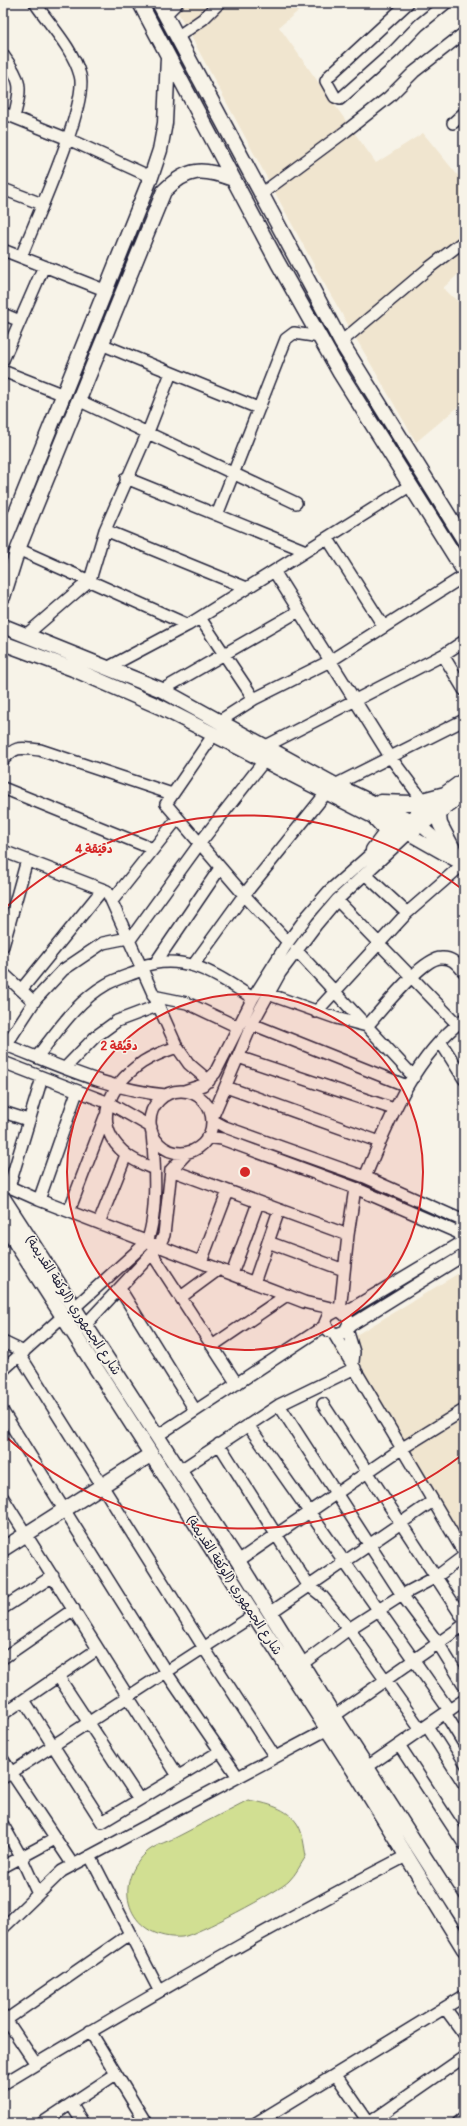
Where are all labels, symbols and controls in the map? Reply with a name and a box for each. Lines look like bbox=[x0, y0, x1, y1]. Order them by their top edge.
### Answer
text: 4 دقيقة bbox=[74, 842, 113, 857]
text: 2 دقيقة bbox=[101, 1039, 138, 1054]
centre of rings bbox=[238, 1165, 252, 1179]
street label: شارع الجمهوري (الوكفة القديمة) bbox=[21, 1232, 124, 1379]
street label: شارع الجمهوري (الوكفة القديمة) bbox=[182, 1512, 285, 1659]

